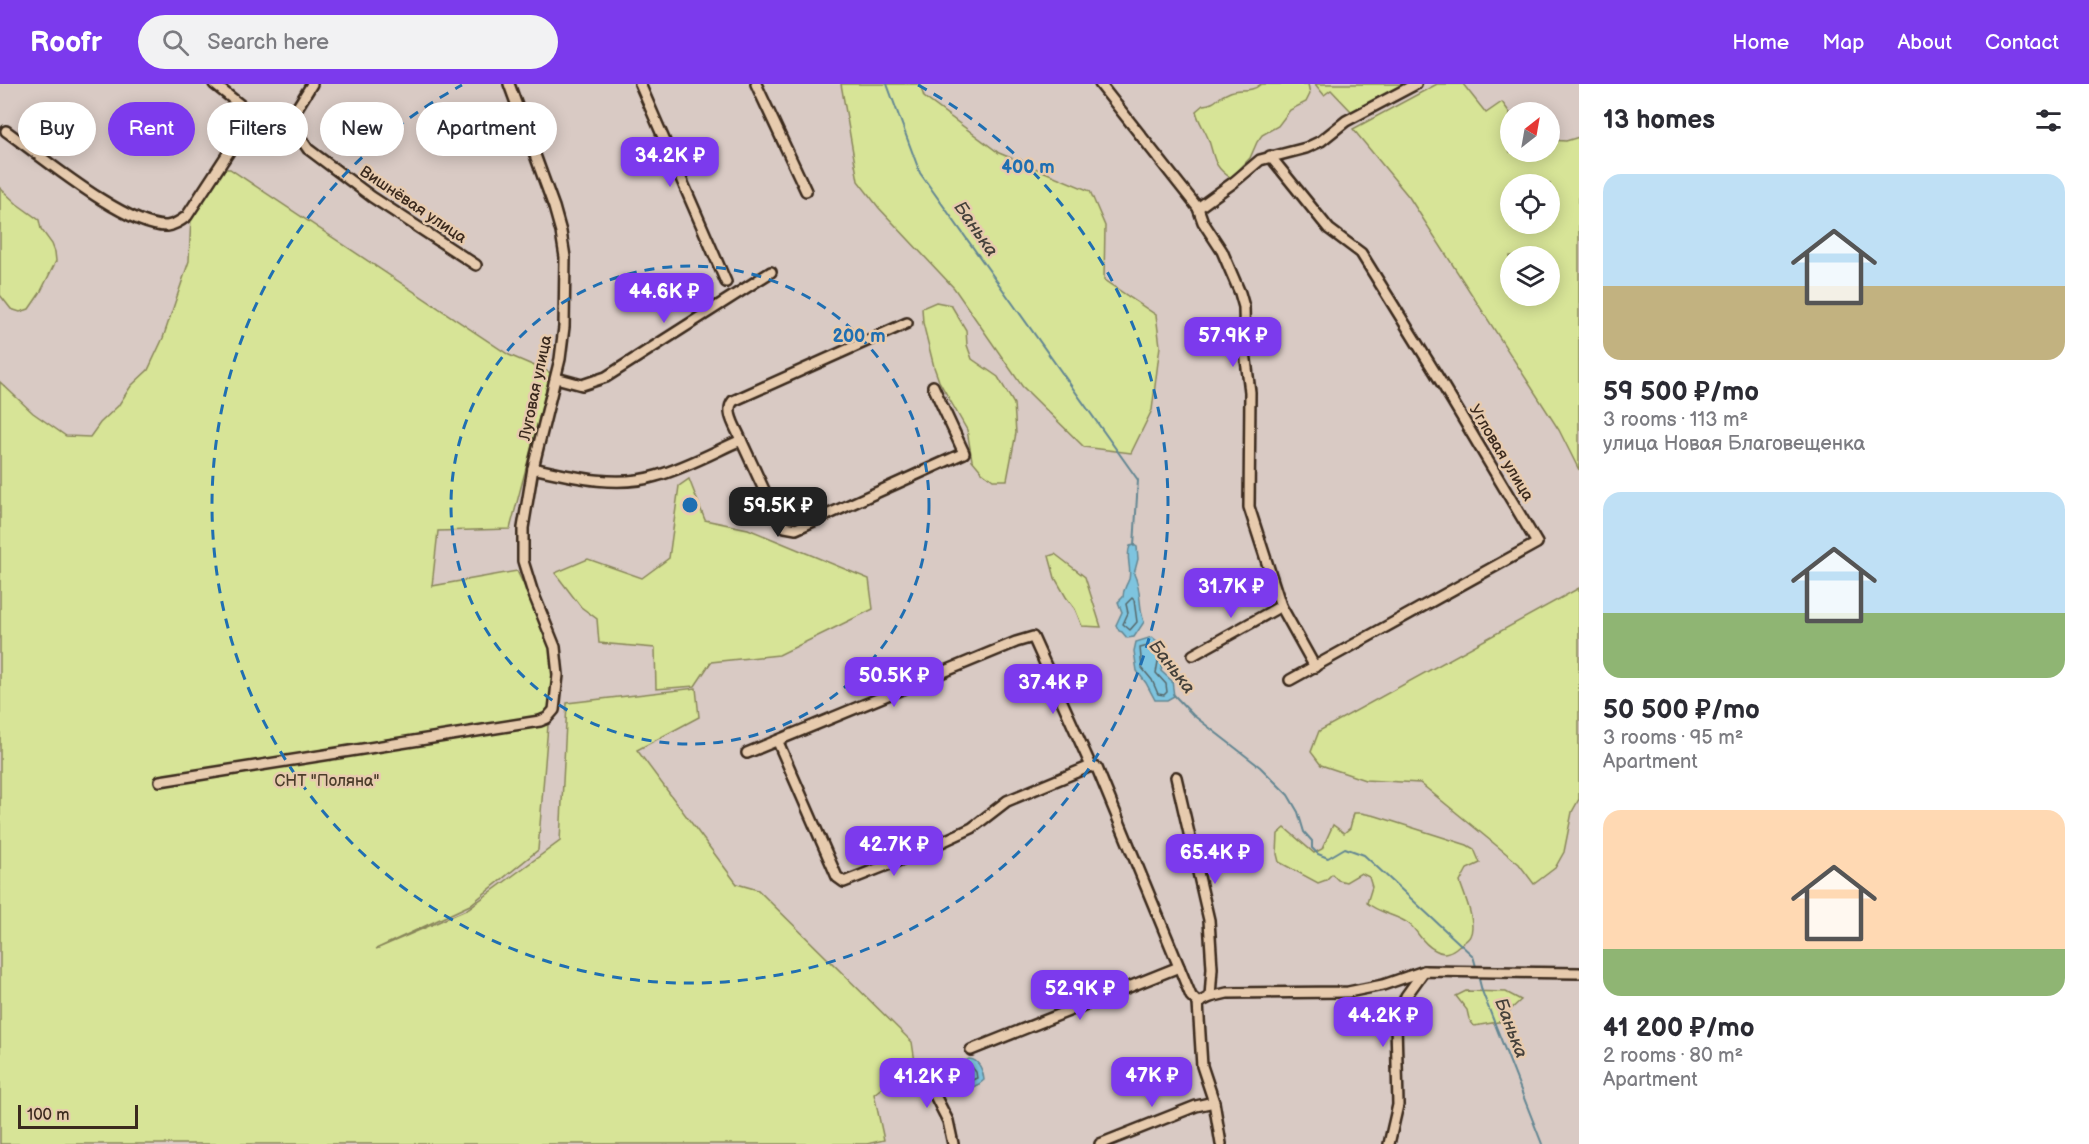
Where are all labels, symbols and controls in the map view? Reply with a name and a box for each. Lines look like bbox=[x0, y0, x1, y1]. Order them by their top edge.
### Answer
search box bbox=[138, 15, 558, 69]
text: Roofr bbox=[30, 26, 102, 59]
icon: search bbox=[159, 26, 192, 59]
text: Search here bbox=[207, 29, 329, 56]
text: Home bbox=[1732, 30, 1789, 55]
text: Map bbox=[1822, 30, 1864, 55]
text: About bbox=[1897, 30, 1952, 55]
text: Contact bbox=[1985, 30, 2059, 55]
chip: Buy bbox=[18, 102, 96, 156]
chip: Rent bbox=[108, 102, 195, 156]
chip: Filters bbox=[207, 102, 308, 156]
chip: New bbox=[320, 102, 404, 156]
chip: Apartment bbox=[416, 102, 557, 156]
north arrow bbox=[1500, 102, 1560, 162]
map controls bbox=[1500, 102, 1560, 306]
icon: filters bbox=[2032, 104, 2065, 137]
text: 13 homes bbox=[1603, 105, 1715, 136]
pin: 34.2K ₽ bbox=[615, 137, 725, 188]
text: 34.2K ₽ bbox=[635, 144, 705, 168]
text: 400 m bbox=[1001, 157, 1055, 178]
street label: Вишнёвая улица bbox=[356, 162, 470, 248]
button: locate bbox=[1500, 174, 1560, 234]
water label: Банька bbox=[949, 197, 1003, 261]
icon: home bbox=[1780, 213, 1888, 321]
button: layers bbox=[1500, 246, 1560, 306]
pin: 44.6K ₽ bbox=[609, 273, 719, 324]
text: 44.6K ₽ bbox=[629, 280, 699, 304]
pin: 57.9K ₽ bbox=[1178, 317, 1288, 368]
text: 57.9K ₽ bbox=[1198, 324, 1268, 348]
text: 200 m bbox=[832, 326, 886, 347]
street label: Луговая улица bbox=[515, 333, 557, 443]
text: 59 500 ₽/mo bbox=[1603, 377, 1759, 408]
street label: Угловая улица bbox=[1465, 401, 1538, 505]
text: 3 rooms · 113 m² bbox=[1603, 408, 1748, 432]
text: улица Новая Благовещенка bbox=[1603, 432, 1865, 456]
pin: 59.5K ₽ bbox=[723, 487, 833, 538]
text: 59.5K ₽ bbox=[743, 494, 813, 518]
centre of rings bbox=[680, 495, 700, 515]
icon: home bbox=[1780, 531, 1888, 639]
pin: 31.7K ₽ bbox=[1176, 568, 1286, 619]
text: 31.7K ₽ bbox=[1198, 575, 1264, 599]
water label: Банька bbox=[1144, 636, 1200, 698]
pin: 50.5K ₽ bbox=[839, 657, 949, 708]
text: 50.5K ₽ bbox=[859, 664, 929, 688]
pin: 37.4K ₽ bbox=[998, 664, 1108, 715]
text: 37.4K ₽ bbox=[1018, 671, 1088, 695]
text: 50 500 ₽/mo bbox=[1603, 695, 1760, 726]
text: 3 rooms · 95 m² bbox=[1603, 726, 1743, 750]
text: Apartment bbox=[1603, 750, 1698, 774]
park label: СНТ "Поляна" bbox=[275, 772, 379, 791]
pin: 42.7K ₽ bbox=[839, 826, 949, 877]
text: 42.7K ₽ bbox=[859, 833, 929, 857]
pin: 65.4K ₽ bbox=[1160, 834, 1270, 885]
text: 65.4K ₽ bbox=[1180, 841, 1250, 865]
icon: home bbox=[1780, 849, 1888, 957]
pin: 52.9K ₽ bbox=[1025, 970, 1135, 1021]
text: 52.9K ₽ bbox=[1045, 977, 1115, 1001]
water label: Банька bbox=[1490, 995, 1532, 1061]
pin: 44.2K ₽ bbox=[1328, 997, 1438, 1048]
text: 44.2K ₽ bbox=[1348, 1004, 1418, 1028]
text: 41 200 ₽/mo bbox=[1603, 1013, 1755, 1044]
text: 2 rooms · 80 m² bbox=[1603, 1044, 1743, 1068]
pin: 47K ₽ bbox=[1110, 1057, 1194, 1108]
pin: 41.2K ₽ bbox=[872, 1058, 982, 1109]
text: 47K ₽ bbox=[1125, 1064, 1179, 1088]
text: 41.2K ₽ bbox=[894, 1065, 960, 1089]
text: Apartment bbox=[1603, 1068, 1698, 1092]
scale bar bbox=[18, 1102, 138, 1130]
text: 100 m bbox=[27, 1106, 70, 1125]

